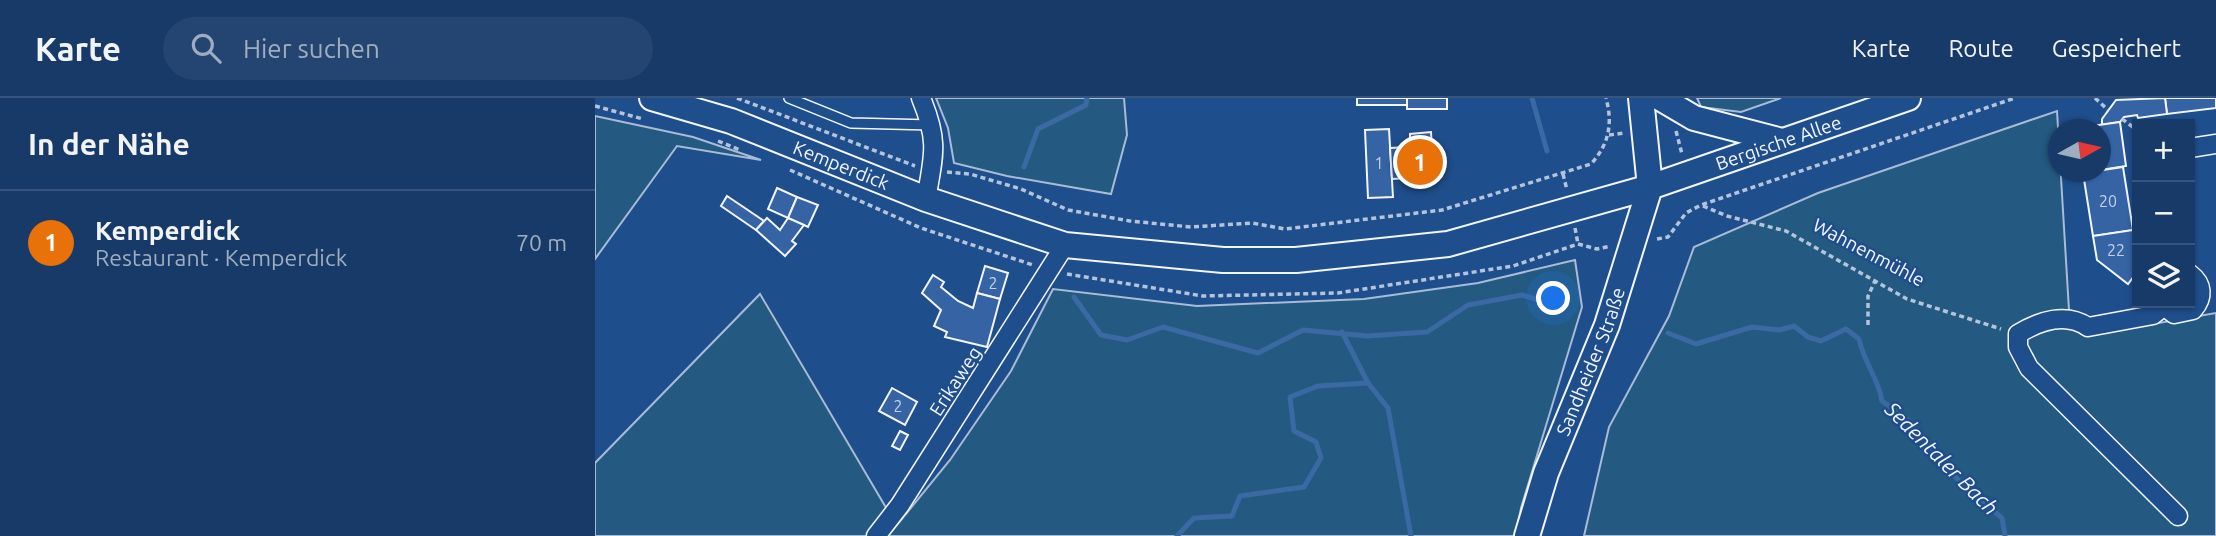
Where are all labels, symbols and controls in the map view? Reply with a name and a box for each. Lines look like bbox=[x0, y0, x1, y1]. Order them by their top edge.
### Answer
search box bbox=[163, 17, 653, 80]
icon: search bbox=[187, 29, 225, 67]
text: Karte bbox=[35, 30, 121, 67]
text: Hier suchen bbox=[243, 34, 380, 63]
text: Karte bbox=[1852, 35, 1910, 62]
text: Route bbox=[1948, 35, 2014, 62]
text: Gespeichert bbox=[2052, 35, 2181, 62]
street label: Bergische Allee bbox=[1713, 111, 1844, 175]
north arrow bbox=[2048, 119, 2111, 182]
map controls bbox=[2132, 119, 2195, 308]
button: + bbox=[2132, 119, 2195, 182]
text: In der Nähe bbox=[28, 127, 190, 161]
street label: Kemperdick bbox=[790, 136, 893, 194]
pin: 1 bbox=[1397, 136, 1443, 188]
house number: 1 bbox=[1374, 154, 1384, 172]
button: − bbox=[2132, 182, 2195, 245]
house number: 20 bbox=[2099, 192, 2117, 210]
street label: Wahnenmühle bbox=[1809, 213, 1929, 291]
text: Kemperdick bbox=[95, 216, 240, 245]
text: 1 bbox=[45, 230, 57, 255]
text: 70 m bbox=[516, 230, 567, 255]
house number: 22 bbox=[2107, 241, 2125, 259]
text: Restaurant · Kemperdick bbox=[95, 245, 347, 270]
button: layers bbox=[2132, 245, 2195, 308]
house number: 2 bbox=[988, 274, 998, 292]
your location bbox=[1536, 281, 1570, 315]
street label: Sandheider Straße bbox=[1552, 285, 1629, 439]
street label: Erikaweg bbox=[925, 342, 985, 420]
water label: Sedentaler Bach bbox=[1880, 396, 2003, 519]
house number: 2 bbox=[893, 397, 903, 415]

